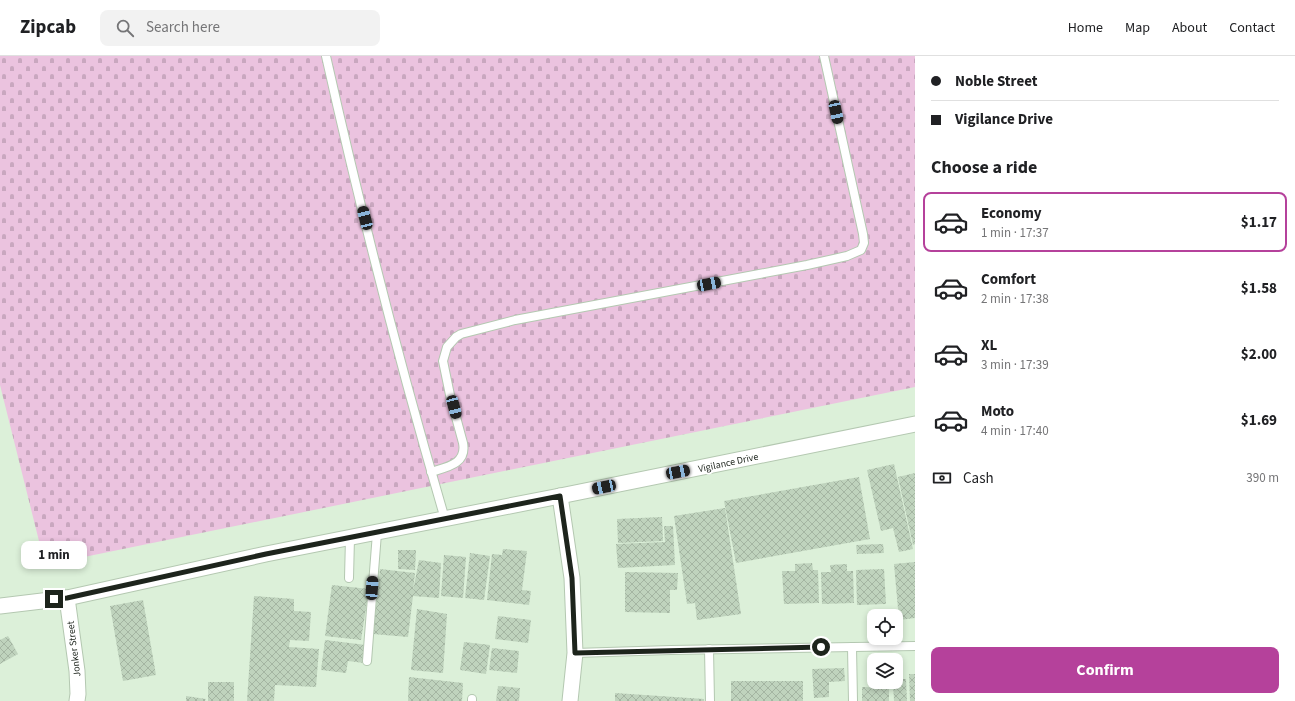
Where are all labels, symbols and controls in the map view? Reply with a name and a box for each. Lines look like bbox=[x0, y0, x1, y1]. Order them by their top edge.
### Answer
search box bbox=[100, 10, 380, 46]
text: Zipcab bbox=[20, 14, 76, 41]
icon: search bbox=[114, 17, 136, 39]
text: Search here bbox=[146, 17, 220, 38]
text: Home bbox=[1068, 18, 1103, 38]
text: Map bbox=[1125, 18, 1150, 38]
text: About bbox=[1172, 18, 1207, 38]
text: Contact bbox=[1229, 18, 1275, 38]
text: Noble Street bbox=[955, 71, 1038, 92]
car bbox=[828, 99, 844, 125]
text: Vigilance Drive bbox=[955, 109, 1053, 130]
text: Choose a ride bbox=[931, 155, 1037, 180]
text: Economy bbox=[981, 203, 1042, 224]
icon: car bbox=[933, 204, 969, 240]
car bbox=[356, 205, 374, 231]
text: $1.17 bbox=[1241, 212, 1277, 233]
text: 1 min · 17:37 bbox=[981, 224, 1049, 242]
text: Comfort bbox=[981, 269, 1036, 290]
icon: car bbox=[933, 270, 969, 306]
car bbox=[696, 276, 722, 292]
text: $1.58 bbox=[1241, 278, 1277, 299]
text: 2 min · 17:38 bbox=[981, 290, 1049, 308]
text: XL bbox=[981, 335, 997, 356]
icon: car bbox=[933, 336, 969, 372]
text: $2.00 bbox=[1241, 344, 1277, 365]
text: 3 min · 17:39 bbox=[981, 356, 1049, 374]
car bbox=[445, 394, 463, 420]
text: Moto bbox=[981, 401, 1014, 422]
icon: car bbox=[933, 402, 969, 438]
text: $1.69 bbox=[1241, 410, 1277, 431]
text: 4 min · 17:40 bbox=[981, 422, 1049, 440]
street label: Vigilance Drive bbox=[697, 450, 760, 476]
car bbox=[665, 464, 691, 480]
icon: cash bbox=[931, 467, 953, 489]
text: Cash bbox=[963, 468, 994, 489]
text: 390 m bbox=[1246, 469, 1279, 487]
car bbox=[591, 479, 617, 495]
callout: 1 min bbox=[21, 541, 87, 569]
text: 1 min bbox=[38, 546, 70, 564]
car bbox=[365, 576, 379, 600]
route end bbox=[45, 590, 63, 608]
map controls bbox=[867, 609, 903, 689]
button: locate bbox=[867, 609, 903, 645]
street label: Jonker Street bbox=[64, 620, 84, 677]
route start bbox=[812, 638, 830, 656]
button: Confirm bbox=[931, 647, 1279, 693]
button: layers bbox=[867, 653, 903, 689]

